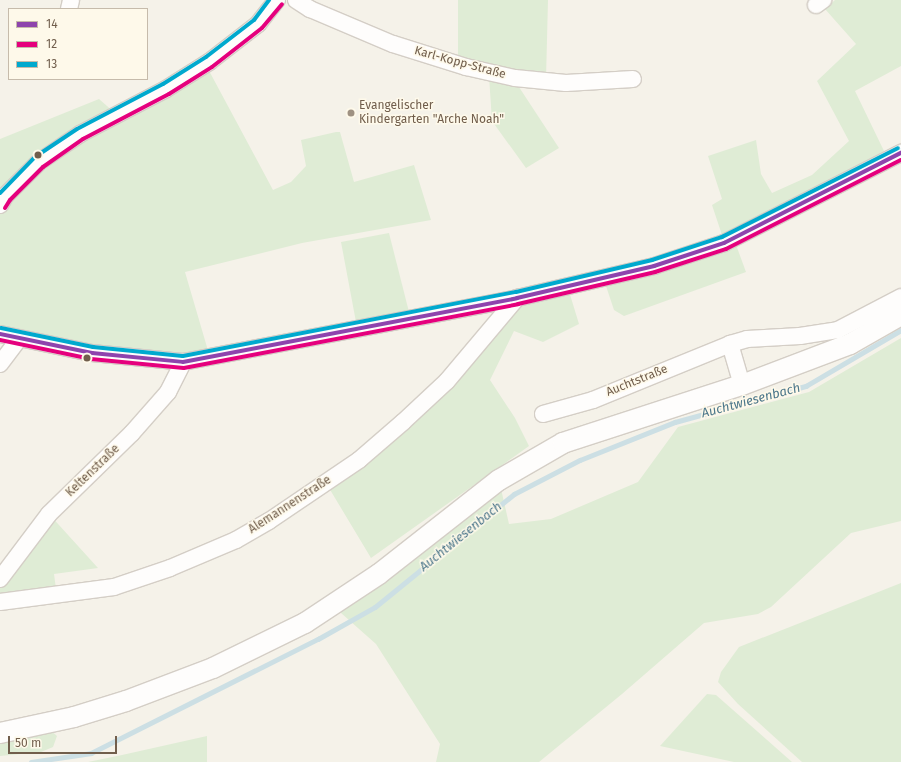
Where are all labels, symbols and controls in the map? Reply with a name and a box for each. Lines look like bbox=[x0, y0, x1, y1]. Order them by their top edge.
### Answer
legend bbox=[8, 8, 148, 80]
text: 14 bbox=[46, 17, 58, 31]
text: 12 bbox=[46, 37, 57, 51]
street label: Karl-Kopp-Straße bbox=[413, 44, 507, 82]
text: 13 bbox=[46, 57, 57, 71]
place label: Evangelischer Kindergarten "Arche Noah" bbox=[359, 99, 504, 127]
marker: Evangelischer Kindergarten "Arche Noah" bbox=[346, 108, 356, 118]
unlabelled marker bbox=[33, 150, 43, 160]
unlabelled marker bbox=[82, 353, 92, 363]
street label: Auchtstraße bbox=[604, 362, 670, 400]
water label: Auchtwiesenbach bbox=[700, 380, 802, 422]
street label: Keltenstraße bbox=[63, 442, 123, 500]
street label: Alemannenstraße bbox=[246, 473, 334, 537]
water label: Auchtwiesenbach bbox=[417, 499, 505, 575]
scale bar bbox=[10, 728, 119, 754]
text: 50 m bbox=[15, 736, 41, 750]

